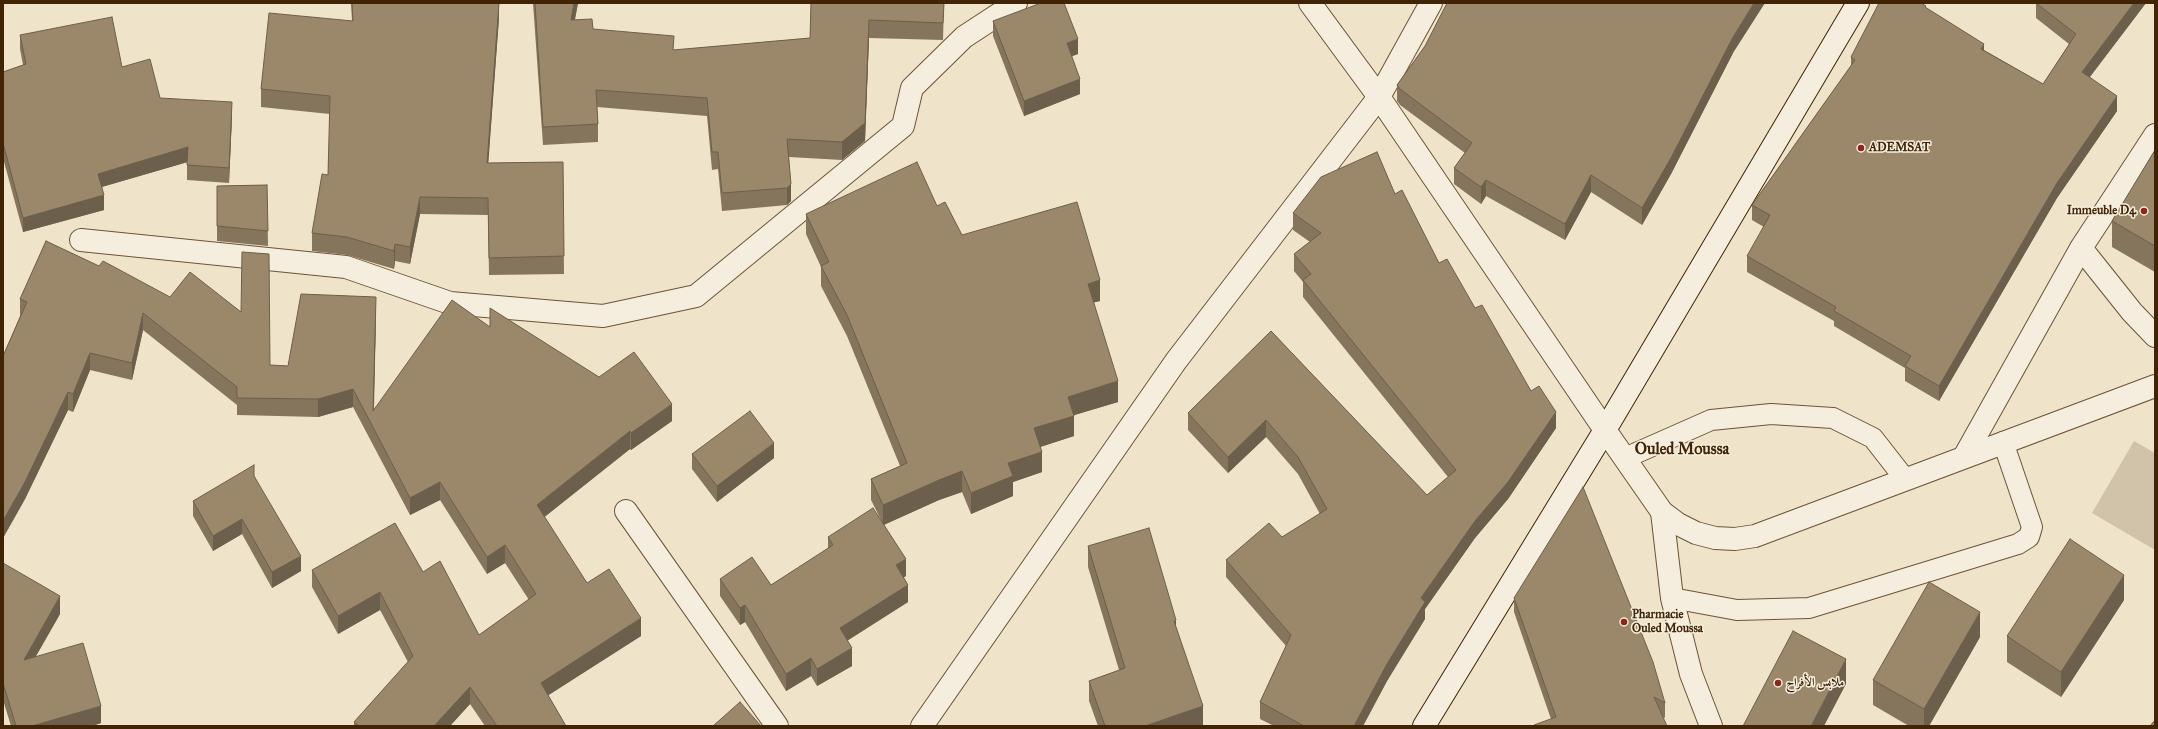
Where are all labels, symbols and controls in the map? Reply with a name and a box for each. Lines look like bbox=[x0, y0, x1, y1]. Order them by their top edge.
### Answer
place label: ADEMSAT bbox=[1869, 141, 1930, 155]
marker: ADEMSAT bbox=[1856, 143, 1866, 153]
place label: Immeuble D4 bbox=[2067, 204, 2136, 218]
marker: Immeuble D4 bbox=[2139, 206, 2149, 216]
district label: Ouled Moussa bbox=[1635, 440, 1729, 460]
place label: Pharmacie Ouled Moussa bbox=[1632, 608, 1703, 636]
marker: Pharmacie Ouled Moussa bbox=[1619, 617, 1629, 627]
place label: ملابس الأفراح bbox=[1786, 676, 1844, 690]
marker: ملابس الأفراح bbox=[1773, 678, 1783, 688]

